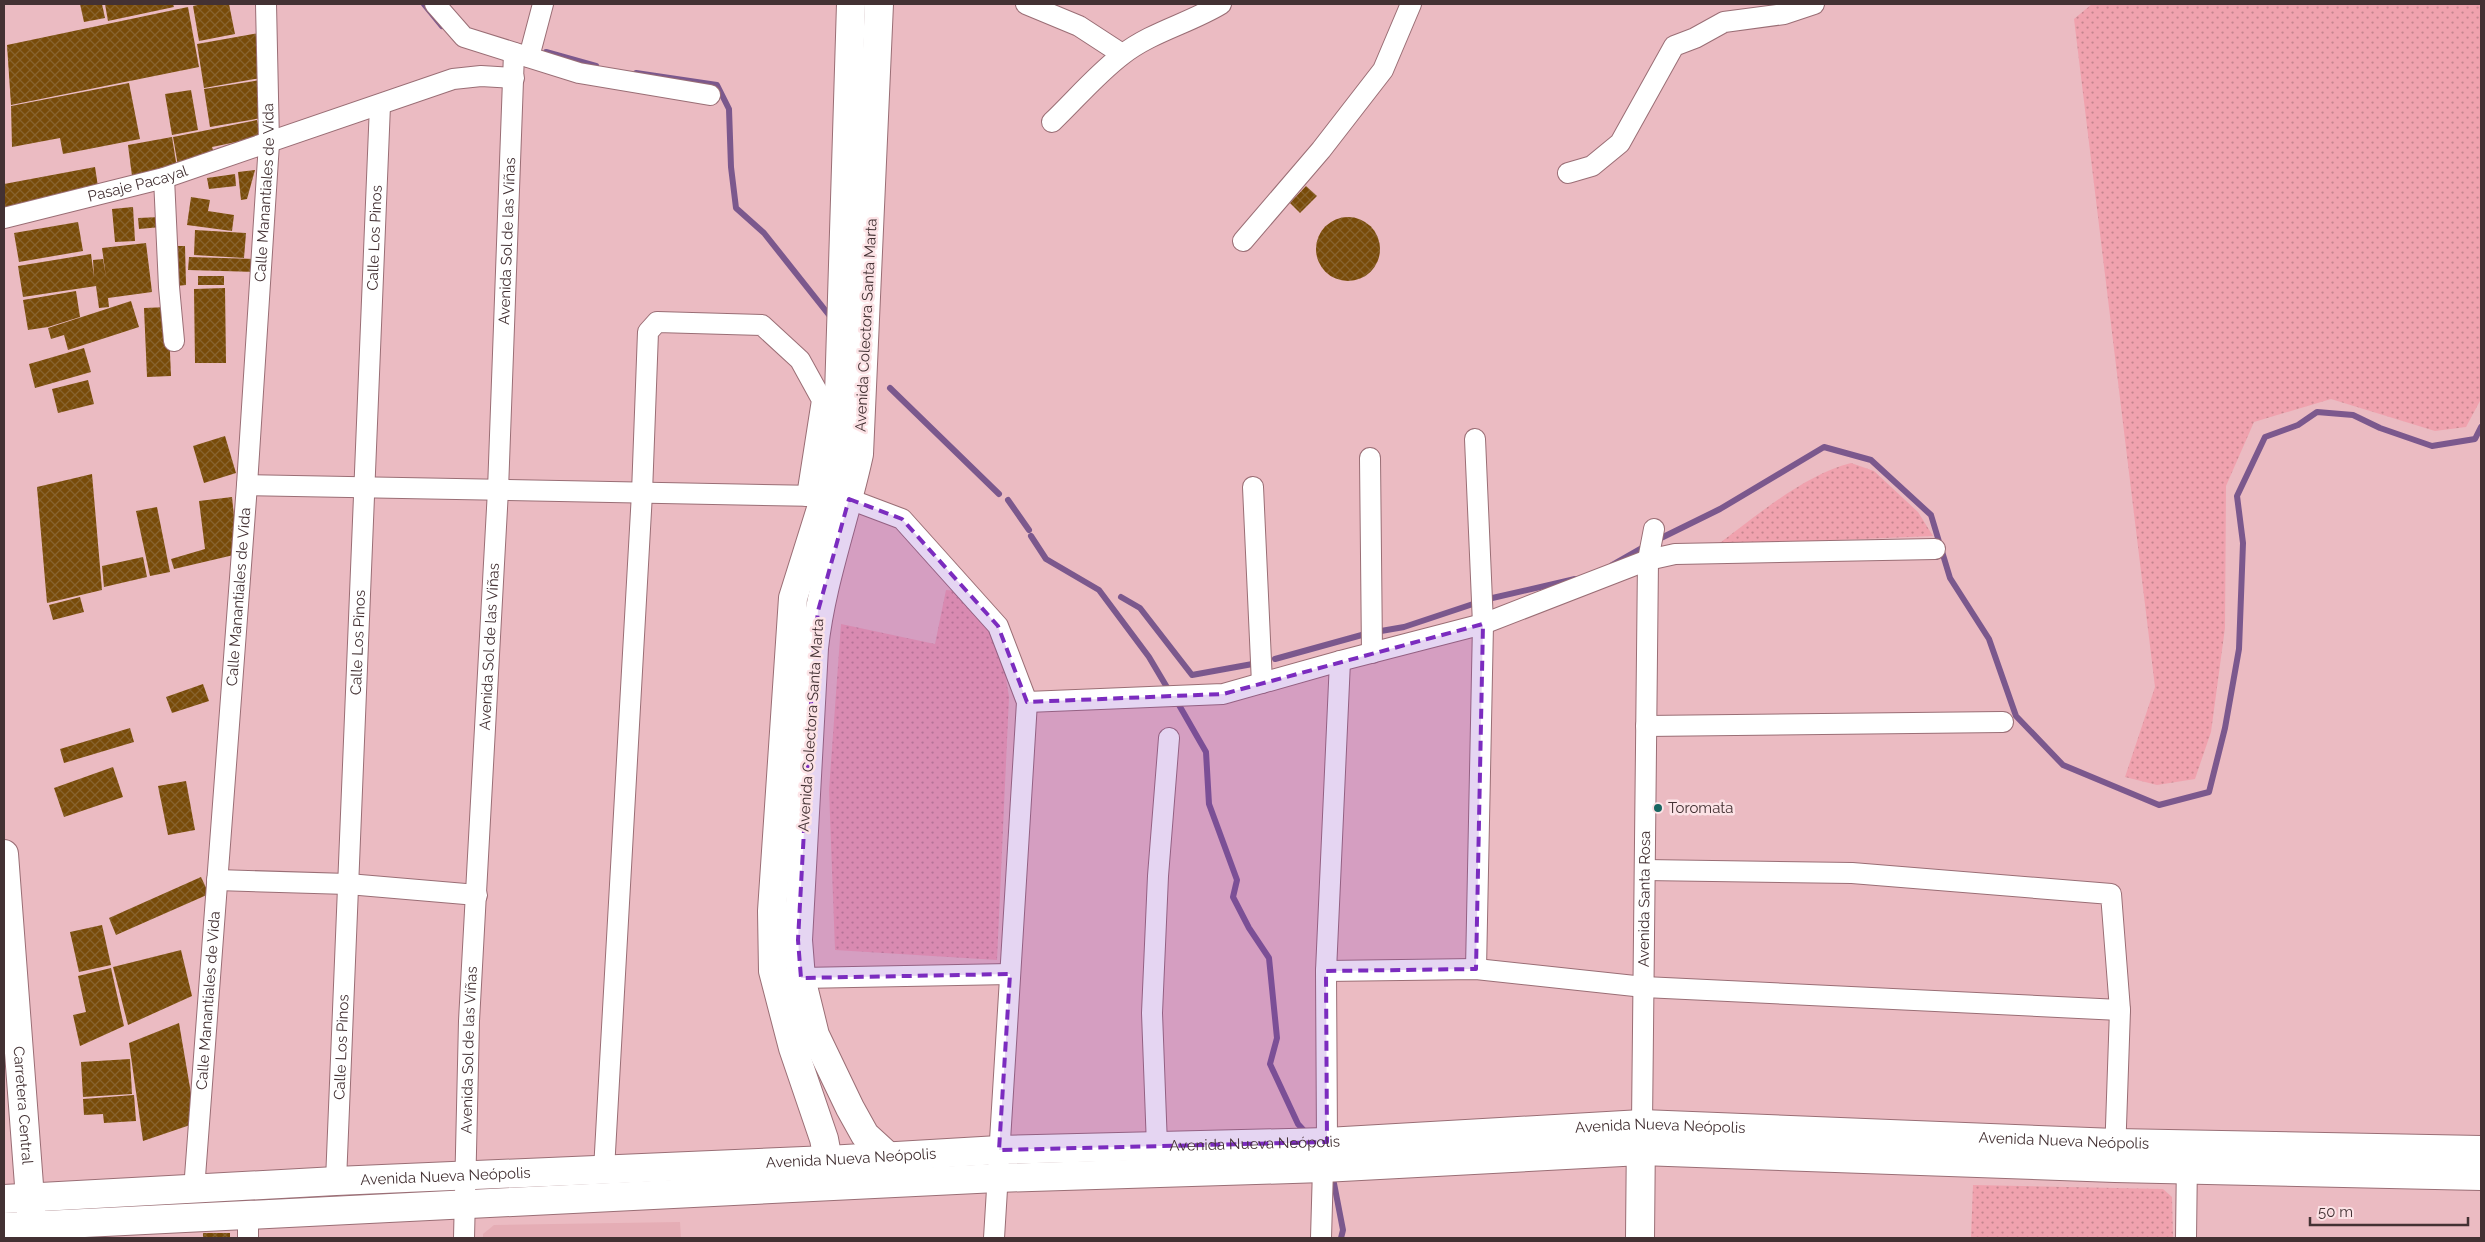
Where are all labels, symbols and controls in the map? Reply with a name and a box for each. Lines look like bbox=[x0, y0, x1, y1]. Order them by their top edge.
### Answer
street label: Calle Manantiales de Vida bbox=[251, 103, 278, 283]
street label: Avenida Sol de las Viñas bbox=[495, 157, 519, 325]
street label: Pasaje Pacayal bbox=[86, 161, 191, 206]
street label: Calle Los Pinos bbox=[363, 185, 386, 291]
street label: Avenida Colectora Santa Marta bbox=[851, 218, 881, 432]
street label: Calle Manantiales de Vida bbox=[223, 507, 254, 687]
street label: Avenida Sol de las Viñas bbox=[476, 562, 503, 731]
street label: Calle Los Pinos bbox=[347, 589, 369, 696]
street label: Avenida Colectora Santa Marta bbox=[795, 618, 827, 832]
place label: Toromata bbox=[1668, 799, 1733, 817]
marker: Toromata bbox=[1652, 802, 1664, 814]
street label: Avenida Santa Rosa bbox=[1635, 831, 1654, 967]
street label: Calle Manantiales de Vida bbox=[193, 911, 224, 1091]
street label: Avenida Sol de las Viñas bbox=[457, 966, 481, 1134]
street label: Calle Los Pinos bbox=[330, 994, 353, 1100]
street label: Carretera Central bbox=[10, 1045, 36, 1166]
street label: Avenida Nueva Neópolis bbox=[1574, 1115, 1746, 1137]
street label: Avenida Nueva Neópolis bbox=[1978, 1129, 2149, 1153]
street label: Avenida Nueva Neópolis bbox=[1169, 1132, 1340, 1155]
street label: Avenida Nueva Neópolis bbox=[765, 1145, 937, 1172]
street label: Avenida Nueva Neópolis bbox=[360, 1164, 531, 1189]
scale bar bbox=[2310, 1194, 2468, 1226]
text: 50 m bbox=[2318, 1203, 2353, 1221]

